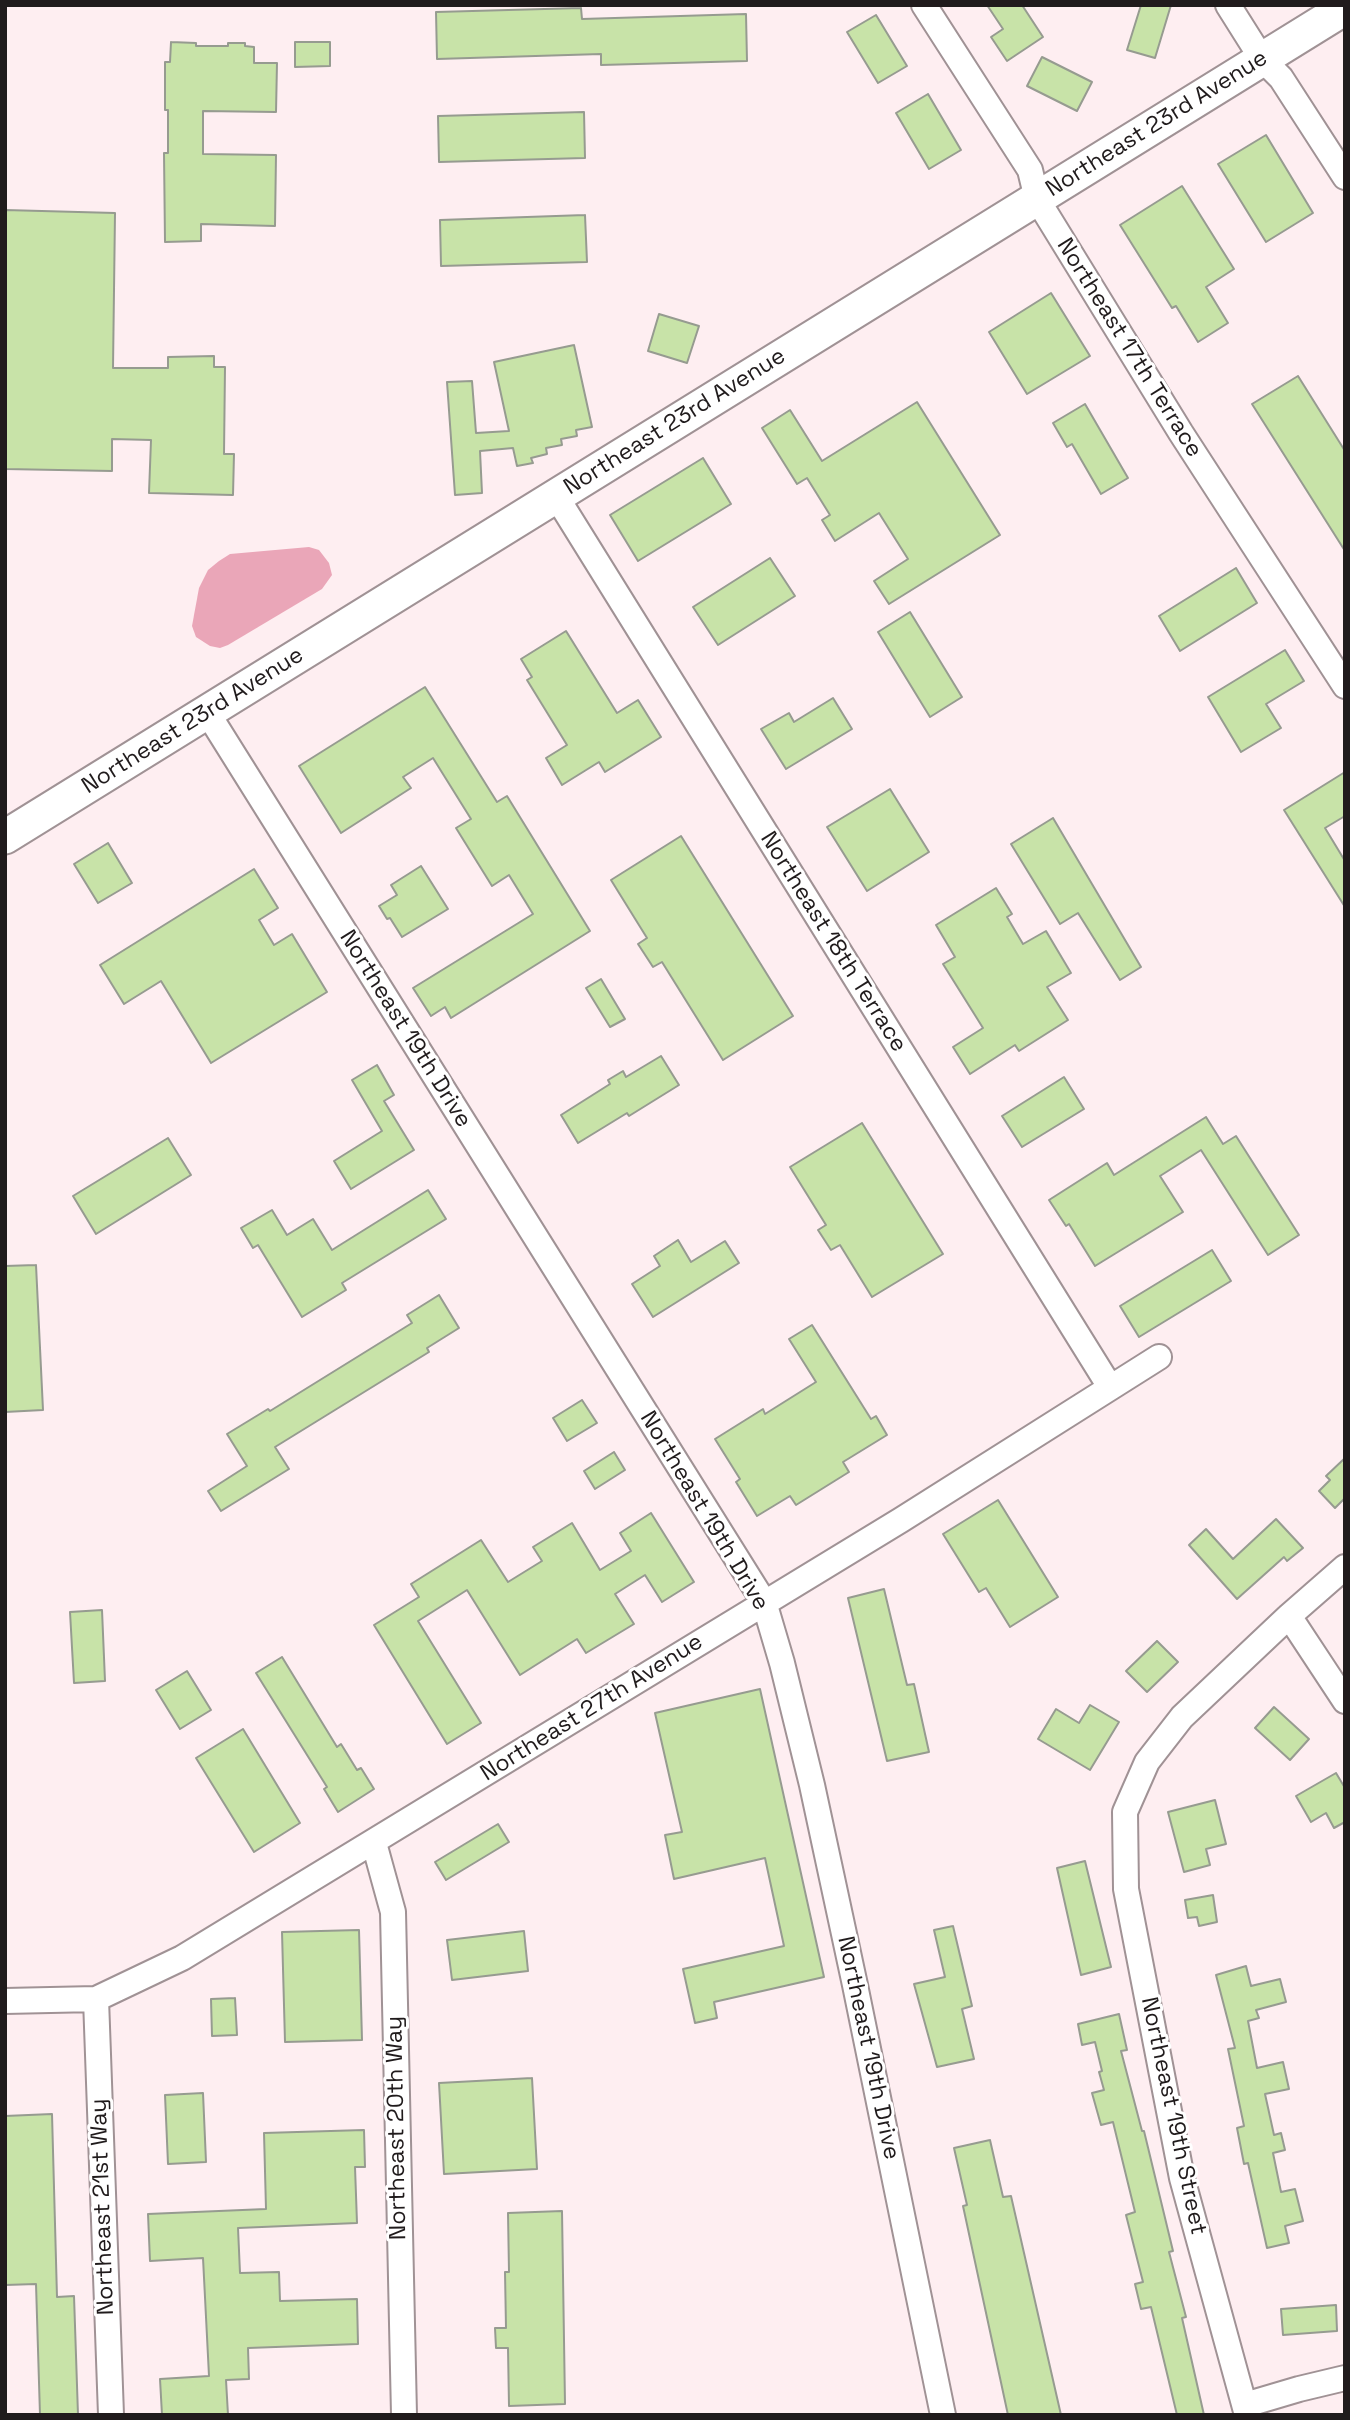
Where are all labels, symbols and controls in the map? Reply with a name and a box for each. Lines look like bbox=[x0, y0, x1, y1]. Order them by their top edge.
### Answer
street label: Northeast 23rd Avenue bbox=[1041, 45, 1273, 203]
street label: Northeast 17th Terrace bbox=[1050, 233, 1208, 463]
street label: Northeast 23rd Avenue bbox=[559, 343, 791, 501]
street label: Northeast 23rd Avenue bbox=[77, 642, 309, 800]
street label: Northeast 18th Terrace bbox=[754, 827, 912, 1057]
street label: Northeast 19th Drive bbox=[333, 925, 477, 1133]
street label: Northeast 19th Drive bbox=[634, 1406, 774, 1616]
street label: Northeast 27th Avenue bbox=[476, 1628, 708, 1788]
street label: Northeast 19th Drive bbox=[831, 1934, 905, 2162]
street label: Northeast 19th Street bbox=[1134, 1995, 1212, 2237]
street label: Northeast 20th Way bbox=[381, 2016, 413, 2240]
street label: Northeast 21st Way bbox=[85, 2098, 121, 2316]

